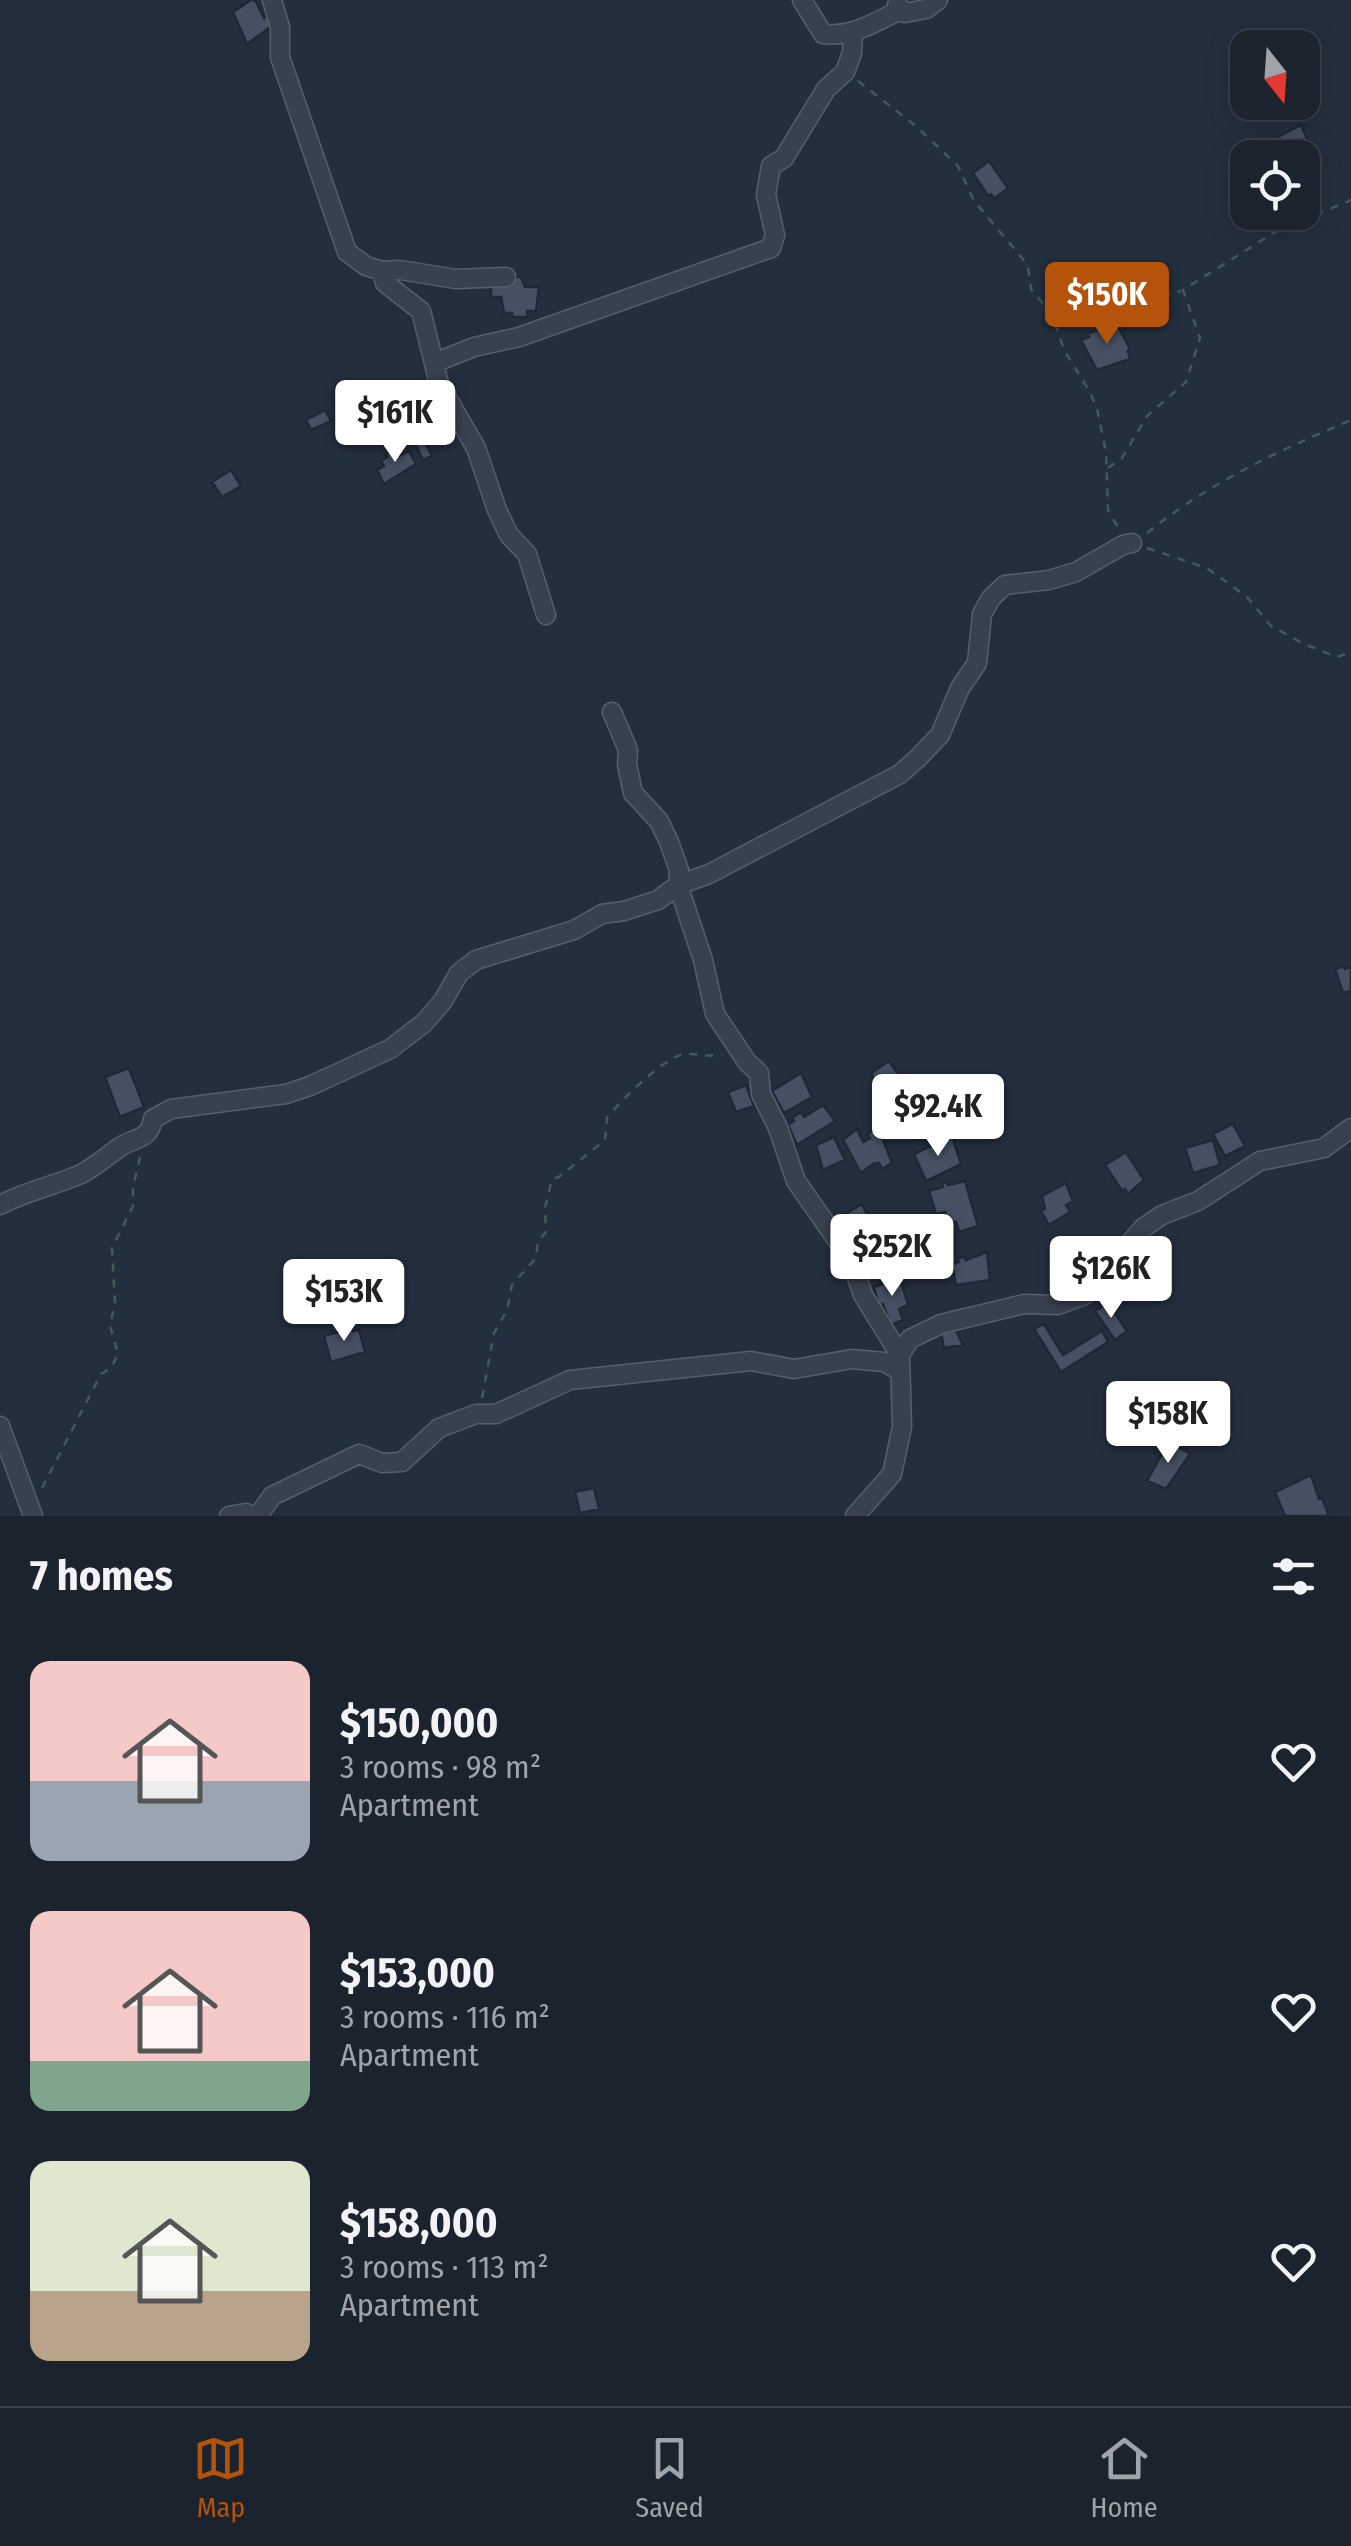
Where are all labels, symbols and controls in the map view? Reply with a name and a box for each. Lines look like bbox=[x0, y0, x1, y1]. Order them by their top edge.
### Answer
north arrow bbox=[1230, 30, 1320, 120]
map controls bbox=[1230, 30, 1320, 230]
button: locate bbox=[1230, 140, 1320, 230]
pin: $150K bbox=[1037, 262, 1177, 347]
text: $150K bbox=[1067, 275, 1147, 313]
pin: $161K bbox=[325, 380, 465, 465]
text: $161K bbox=[357, 393, 433, 431]
pin: $92.4K bbox=[857, 1074, 1019, 1159]
text: $92.4K bbox=[894, 1087, 982, 1125]
pin: $252K bbox=[822, 1214, 962, 1299]
text: $252K bbox=[852, 1227, 932, 1265]
pin: $126K bbox=[1041, 1236, 1181, 1321]
text: $126K bbox=[1072, 1249, 1150, 1287]
pin: $153K bbox=[274, 1259, 414, 1344]
text: $153K bbox=[305, 1272, 383, 1310]
pin: $158K bbox=[1098, 1381, 1238, 1466]
text: $158K bbox=[1128, 1394, 1208, 1432]
icon: filters bbox=[1266, 1549, 1321, 1604]
text: 7 homes bbox=[30, 1551, 173, 1601]
text: $150,000 bbox=[340, 1698, 498, 1748]
icon: home bbox=[110, 1701, 230, 1821]
icon: heart bbox=[1266, 1734, 1321, 1789]
text: 3 rooms · 98 m² bbox=[340, 1748, 541, 1786]
text: Apartment bbox=[340, 1786, 479, 1824]
text: $153,000 bbox=[340, 1948, 495, 1998]
icon: home bbox=[110, 1951, 230, 2071]
icon: heart bbox=[1266, 1984, 1321, 2039]
text: 3 rooms · 116 m² bbox=[340, 1998, 550, 2036]
text: Apartment bbox=[340, 2036, 479, 2074]
text: $158,000 bbox=[340, 2198, 498, 2248]
icon: home bbox=[110, 2201, 230, 2321]
icon: heart bbox=[1266, 2234, 1321, 2289]
text: 3 rooms · 113 m² bbox=[340, 2248, 548, 2286]
text: Apartment bbox=[340, 2286, 479, 2324]
tab: Map bbox=[193, 2431, 248, 2524]
tab: Saved bbox=[635, 2431, 704, 2524]
tab: Home bbox=[1091, 2431, 1158, 2524]

